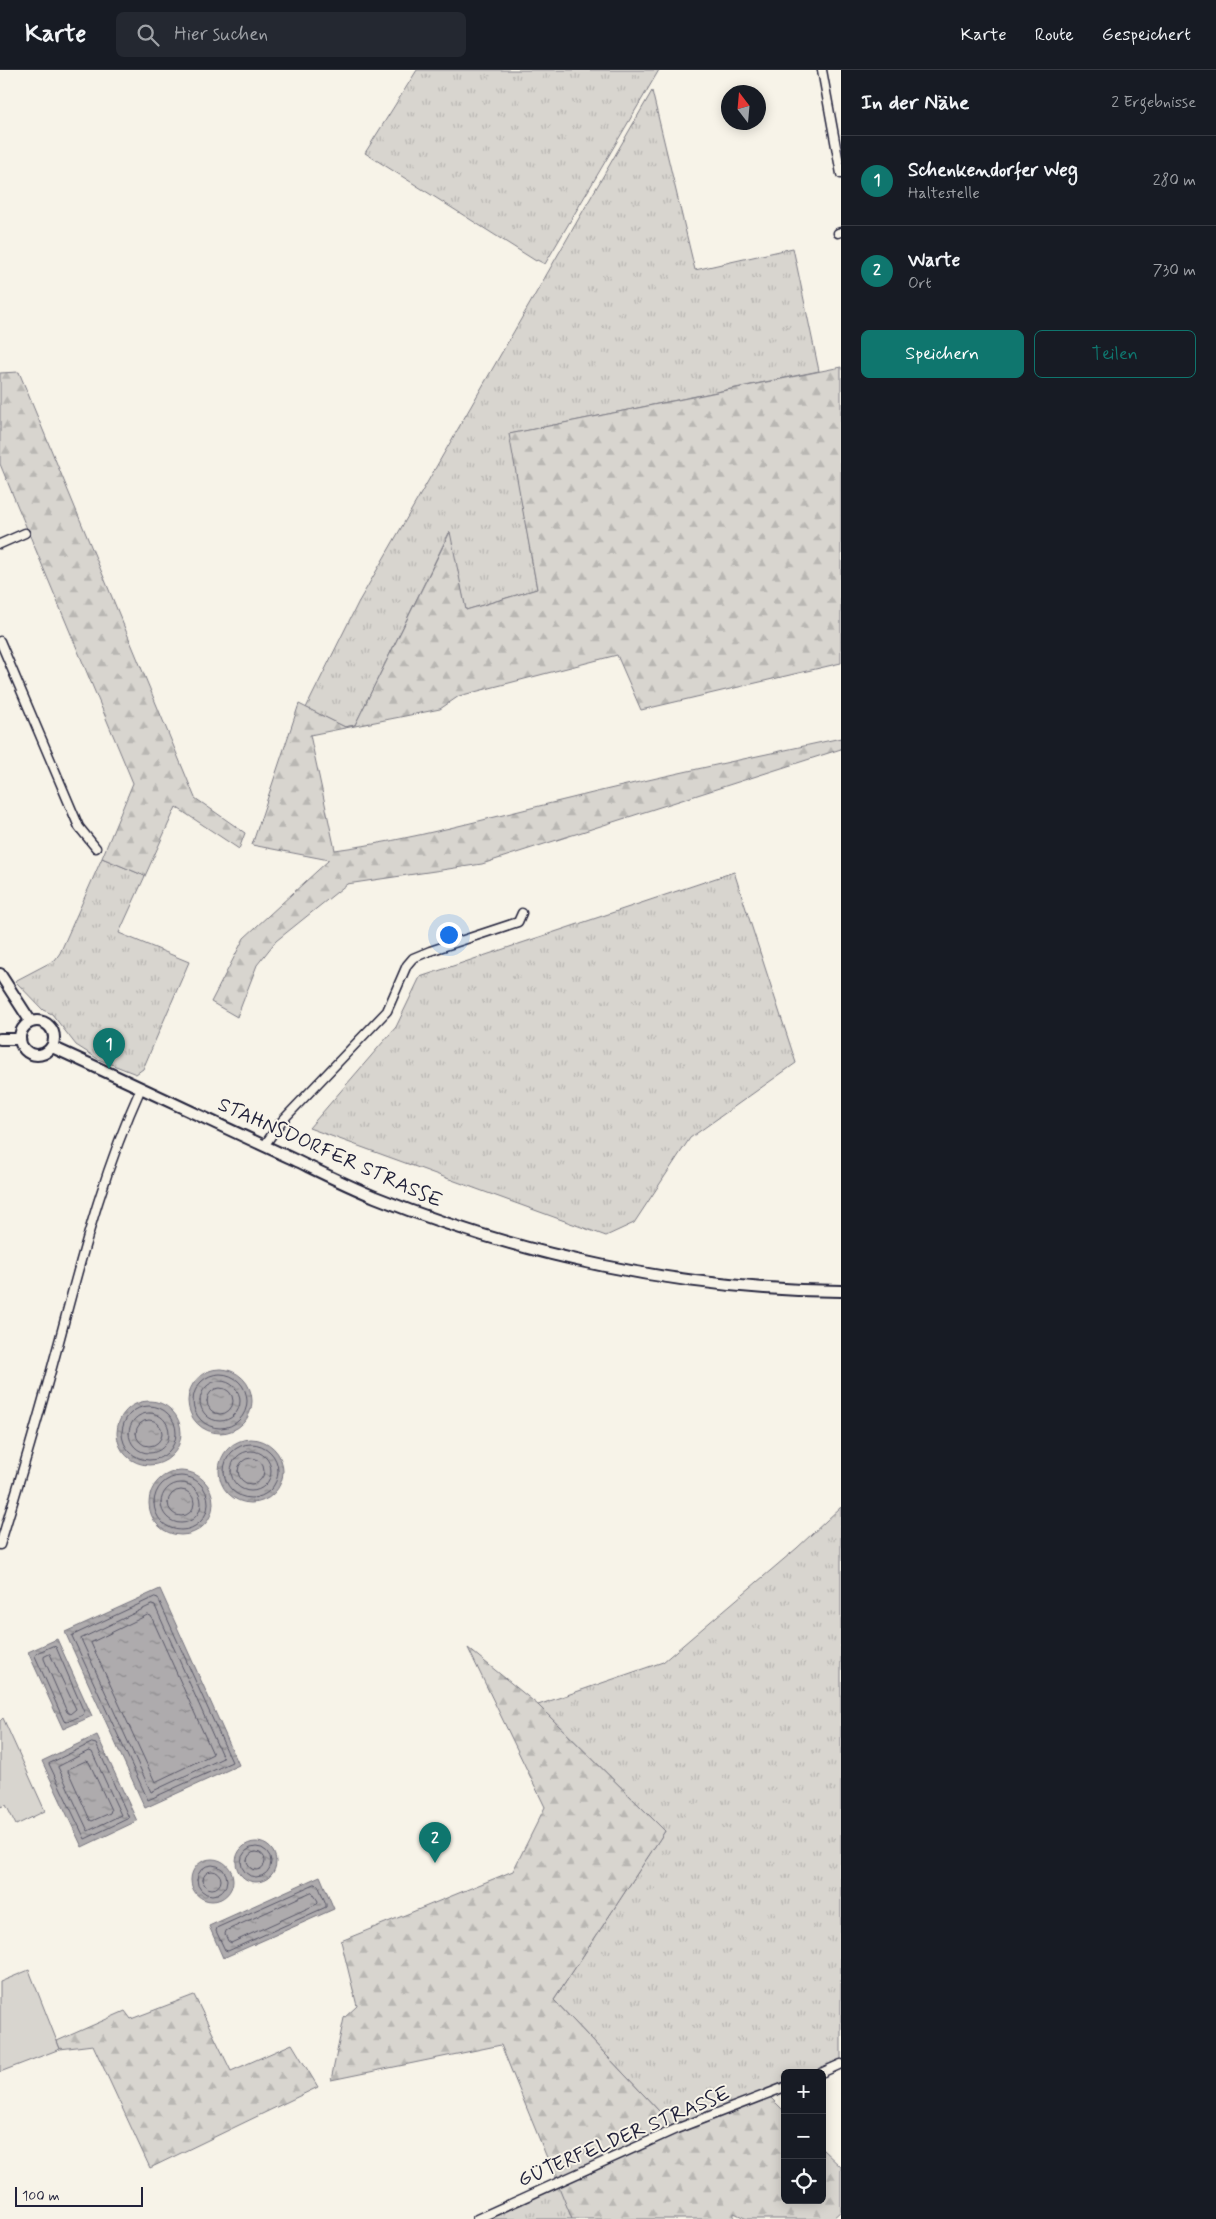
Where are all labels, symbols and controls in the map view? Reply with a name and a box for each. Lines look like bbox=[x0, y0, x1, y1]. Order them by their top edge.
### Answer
search box bbox=[116, 12, 466, 57]
text: Karte bbox=[25, 19, 86, 50]
icon: search bbox=[134, 21, 162, 49]
text: Hier suchen bbox=[174, 22, 268, 47]
text: Karte bbox=[961, 23, 1007, 47]
text: Route bbox=[1035, 23, 1074, 47]
text: Gespeichert bbox=[1102, 23, 1191, 47]
north arrow bbox=[721, 85, 766, 130]
text: In der Nähe bbox=[861, 89, 969, 117]
text: 2 Ergebnisse bbox=[1111, 92, 1196, 113]
text: Schenkendorfer Weg bbox=[908, 158, 1078, 183]
text: 1 bbox=[873, 170, 881, 191]
text: 280 m bbox=[1153, 170, 1196, 191]
text: Haltestelle bbox=[908, 183, 980, 204]
text: Warte bbox=[908, 248, 960, 273]
text: 2 bbox=[873, 260, 881, 281]
text: 730 m bbox=[1153, 260, 1196, 281]
text: Ort bbox=[908, 273, 932, 294]
button: Speichern bbox=[861, 330, 1024, 378]
button: Teilen bbox=[1034, 330, 1196, 378]
your location bbox=[436, 922, 462, 948]
pin: 1 bbox=[93, 1028, 125, 1069]
street label: STAHNSDORFER STRASSE bbox=[214, 1091, 446, 1215]
pin: 2 bbox=[419, 1822, 451, 1863]
map controls bbox=[781, 2069, 826, 2204]
button: + bbox=[781, 2069, 826, 2114]
street label: GÜTERFELDER STRASSE bbox=[514, 2080, 734, 2194]
button: − bbox=[781, 2114, 826, 2159]
button: locate bbox=[781, 2159, 826, 2204]
scale bar bbox=[15, 2184, 142, 2207]
text: 100 m bbox=[22, 2187, 60, 2205]

